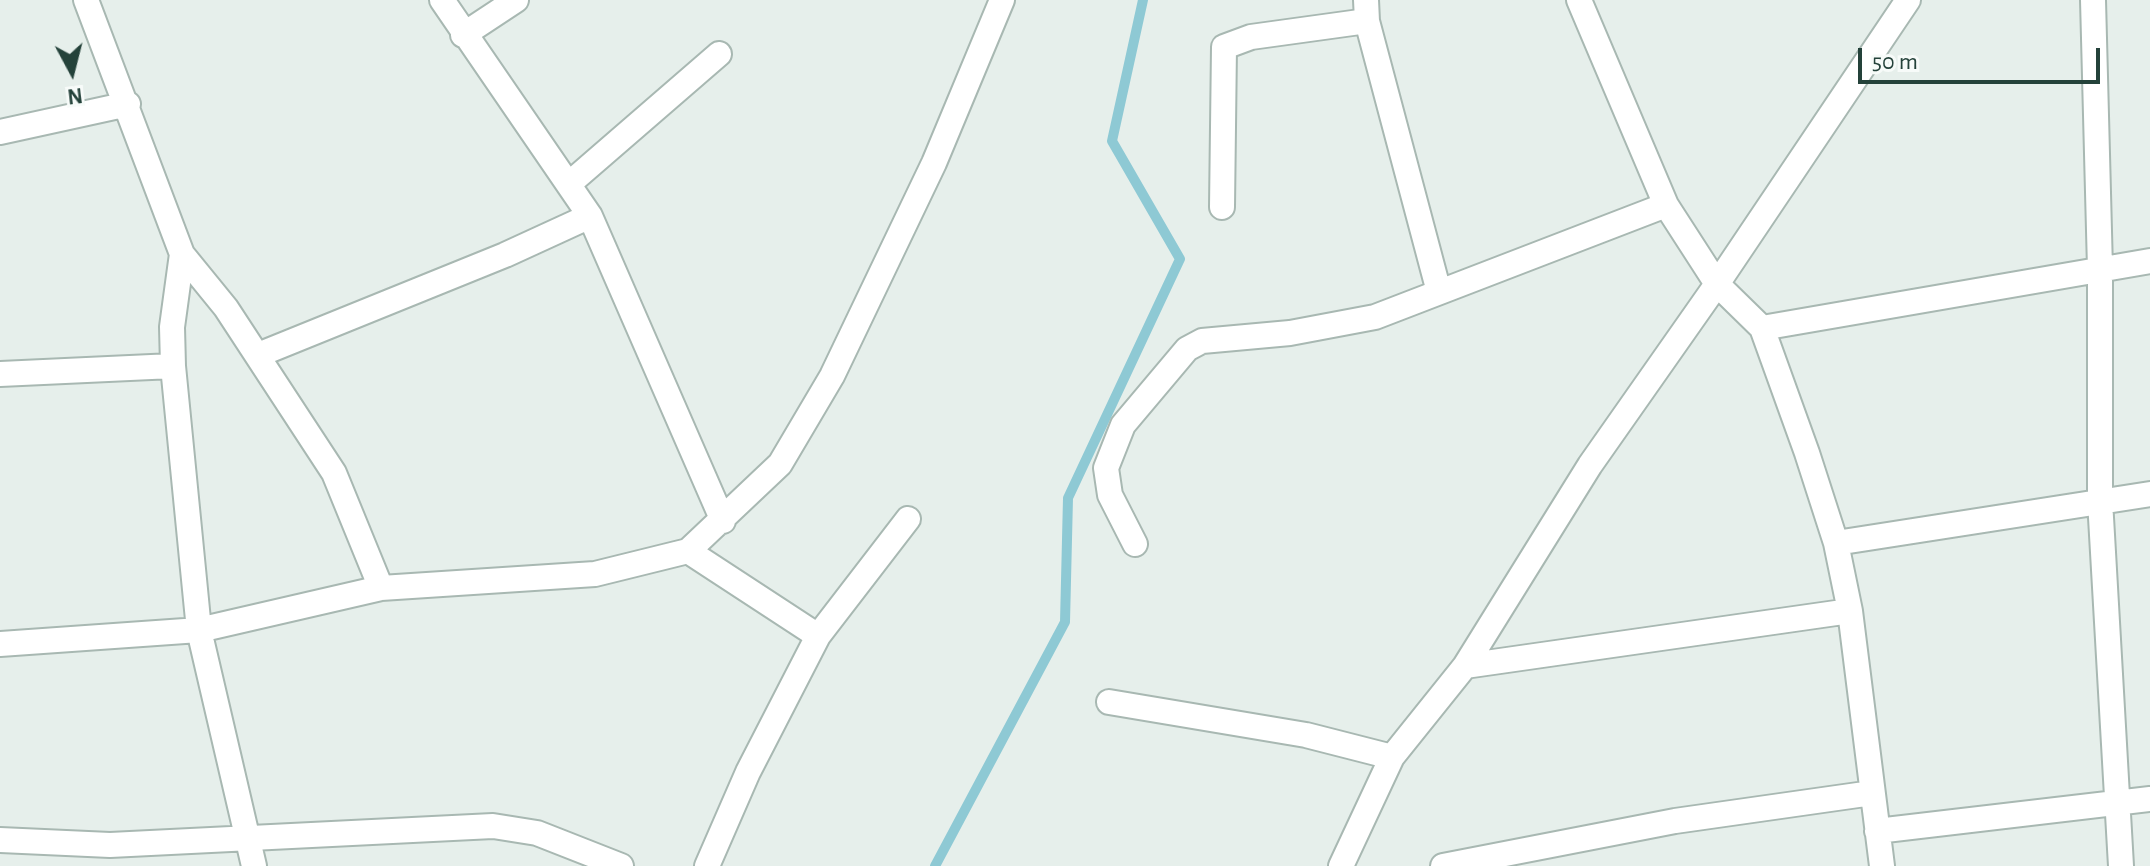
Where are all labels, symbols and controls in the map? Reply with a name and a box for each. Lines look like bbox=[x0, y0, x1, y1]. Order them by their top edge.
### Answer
north arrow bbox=[32, 32, 112, 112]
scale bar bbox=[1862, 32, 2104, 82]
text: 50 m bbox=[1872, 50, 1918, 74]
text: N bbox=[66, 84, 84, 108]

